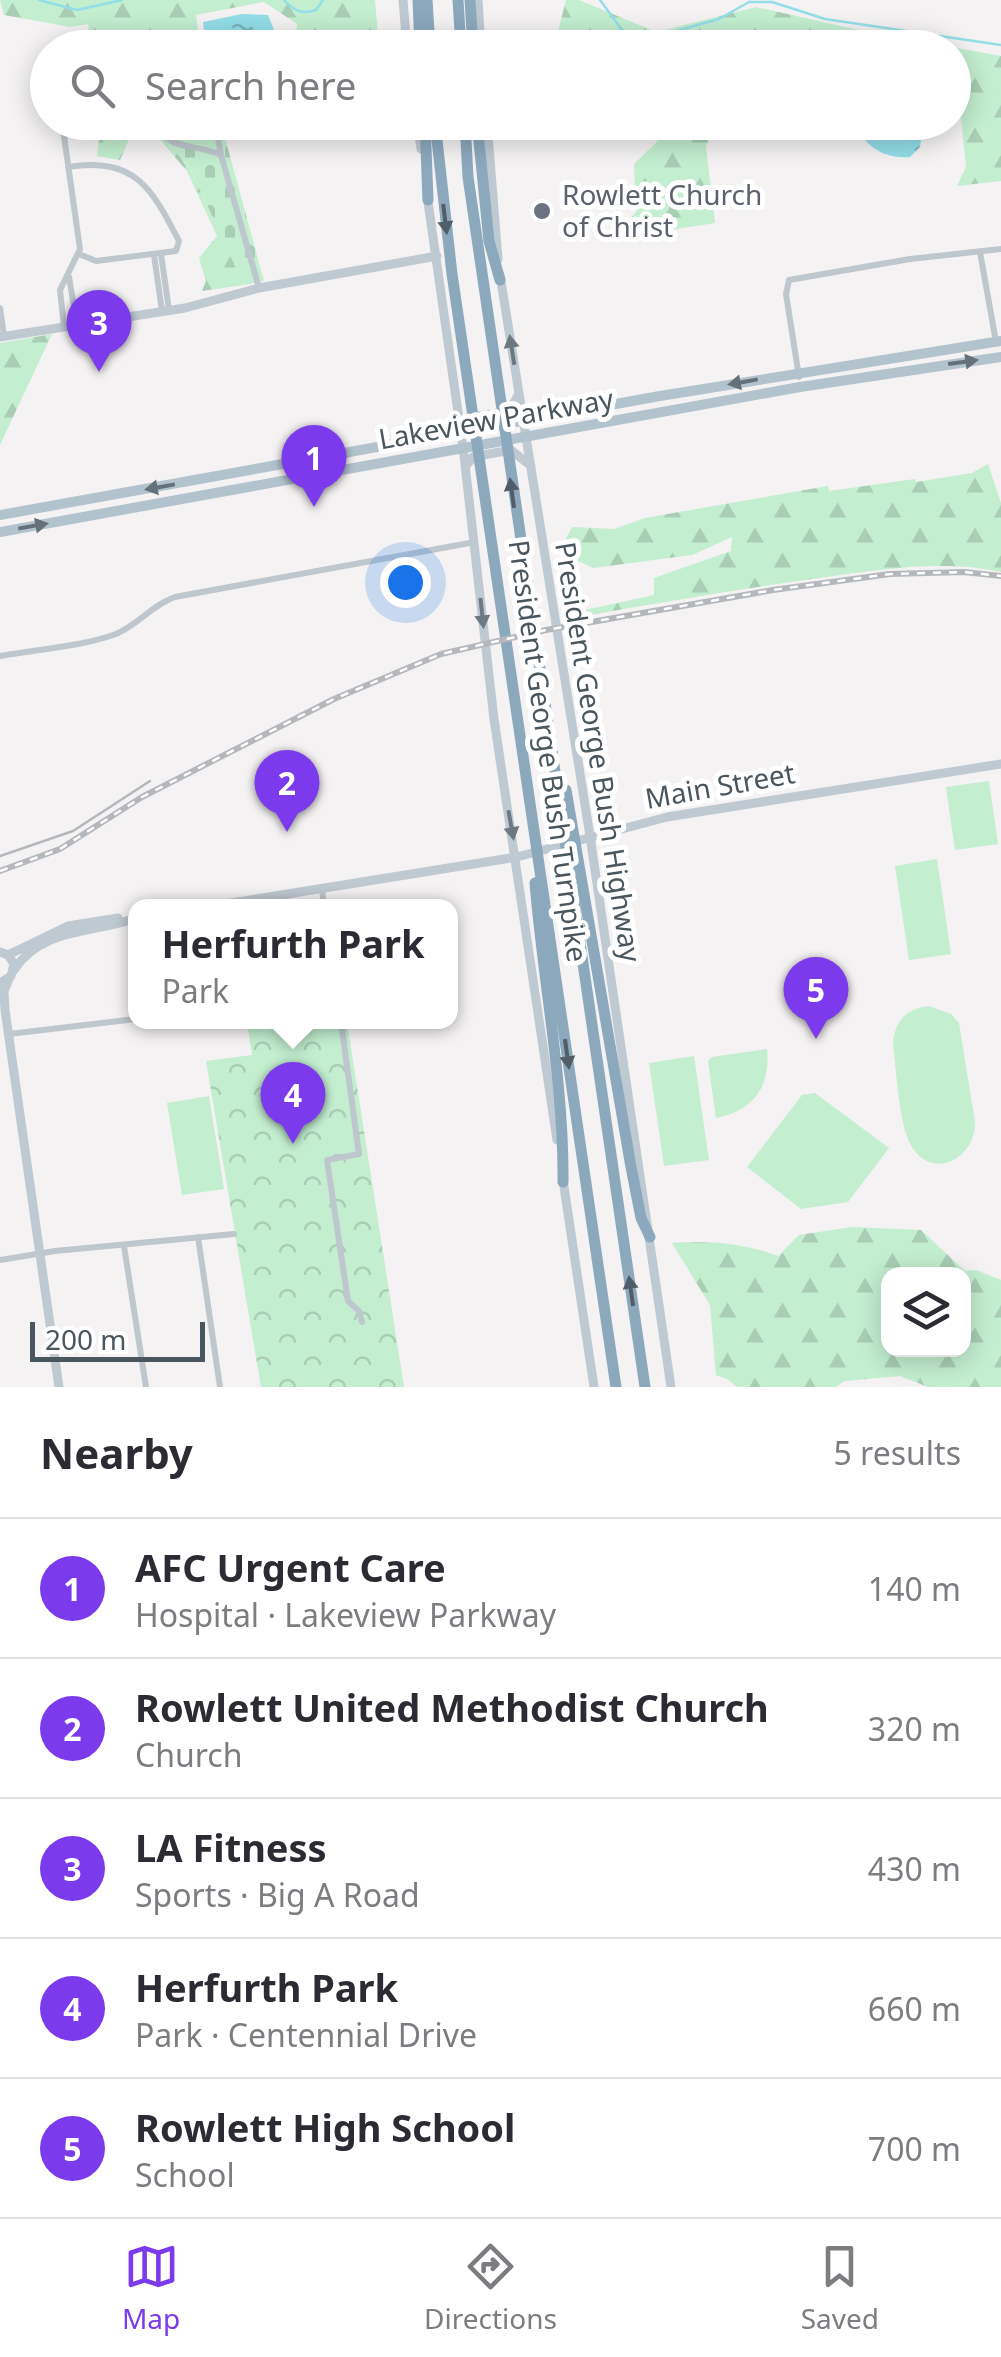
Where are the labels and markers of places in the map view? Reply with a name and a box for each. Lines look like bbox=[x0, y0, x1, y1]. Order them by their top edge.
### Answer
place label: Rowlett Church of Christ bbox=[562, 175, 762, 245]
marker: Rowlett Church of Christ bbox=[531, 200, 553, 222]
pin: 3 bbox=[66, 290, 132, 372]
pin: 1 bbox=[282, 424, 346, 507]
pin: 2 bbox=[254, 750, 320, 832]
pin: 5 bbox=[784, 956, 848, 1039]
pin: 4 bbox=[260, 1062, 326, 1144]

